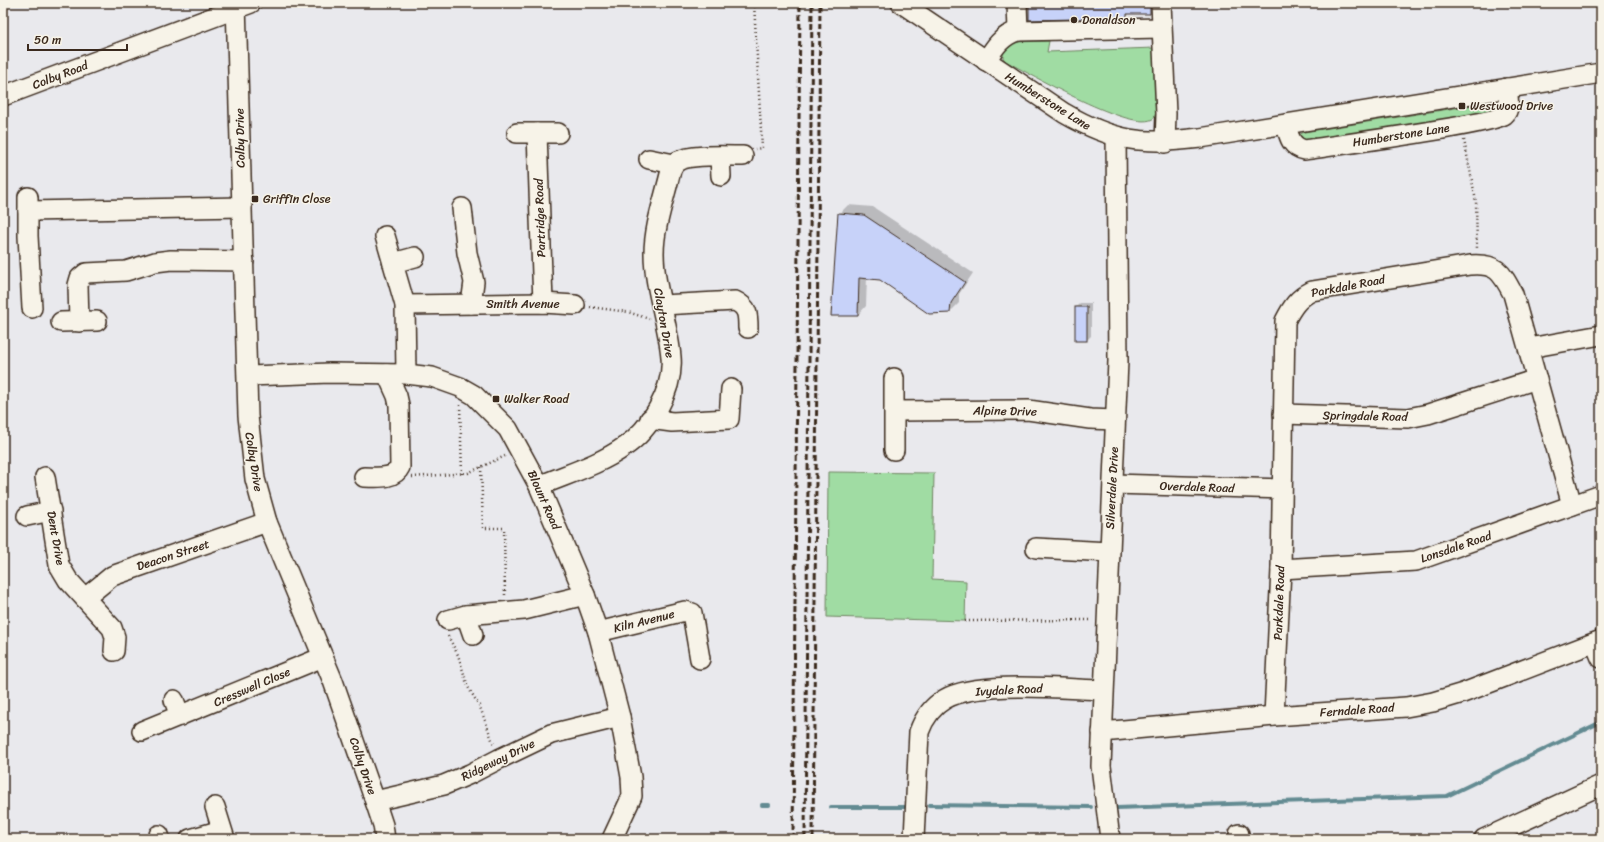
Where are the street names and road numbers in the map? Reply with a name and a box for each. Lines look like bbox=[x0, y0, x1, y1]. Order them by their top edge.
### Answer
street label: Colby Road bbox=[29, 54, 93, 96]
street label: Humberstone Lane bbox=[1001, 66, 1096, 136]
street label: Colby Drive bbox=[228, 108, 252, 168]
street label: Humberstone Lane bbox=[1351, 116, 1451, 154]
street label: Partridge Road bbox=[528, 178, 552, 258]
street label: Parkdale Road bbox=[1309, 268, 1388, 304]
street label: Clayton Drive bbox=[647, 286, 681, 360]
street label: Smith Avenue bbox=[486, 293, 560, 315]
street label: Alpine Drive bbox=[972, 399, 1037, 423]
street label: Springdale Road bbox=[1322, 404, 1409, 428]
street label: Colby Drive bbox=[238, 431, 270, 493]
street label: Silverdale Drive bbox=[1099, 446, 1125, 530]
street label: Blount Road bbox=[521, 467, 568, 535]
street label: Overdale Road bbox=[1159, 475, 1235, 499]
street label: Dent Drive bbox=[40, 509, 72, 567]
street label: Lonsdale Road bbox=[1417, 524, 1495, 569]
street label: Deacon Street bbox=[134, 533, 212, 577]
street label: Parkdale Road bbox=[1267, 564, 1291, 641]
street label: Kiln Avenue bbox=[611, 603, 677, 639]
street label: Cresswell Close bbox=[210, 661, 294, 713]
street label: Ivydale Road bbox=[974, 677, 1044, 703]
street label: Ferndale Road bbox=[1319, 696, 1396, 724]
street label: Ridgeway Drive bbox=[457, 733, 539, 787]
street label: Colby Drive bbox=[343, 734, 383, 798]

